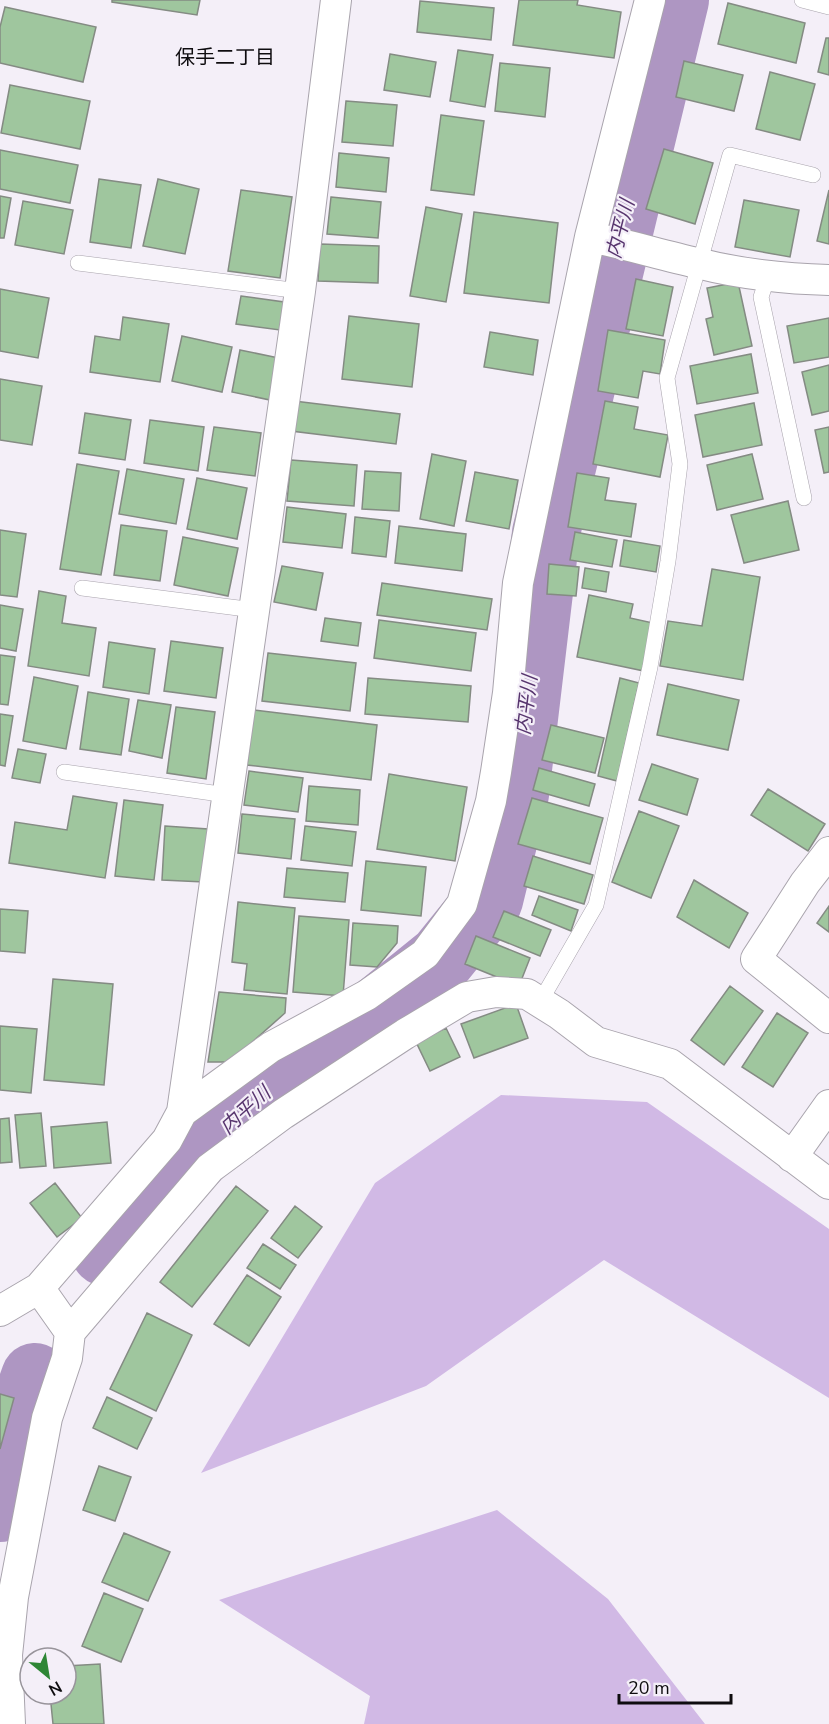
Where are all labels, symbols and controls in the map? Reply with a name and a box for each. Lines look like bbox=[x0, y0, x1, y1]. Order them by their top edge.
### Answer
district label: 保手二丁目 bbox=[175, 44, 275, 71]
water label: 内平川 bbox=[600, 195, 641, 261]
water label: 内平川 bbox=[509, 672, 544, 736]
water label: 内平川 bbox=[214, 1079, 278, 1140]
north arrow bbox=[18, 1646, 78, 1706]
scale bar bbox=[619, 1667, 732, 1705]
text: N bbox=[44, 1676, 66, 1701]
text: 20 m bbox=[628, 1676, 670, 1700]

